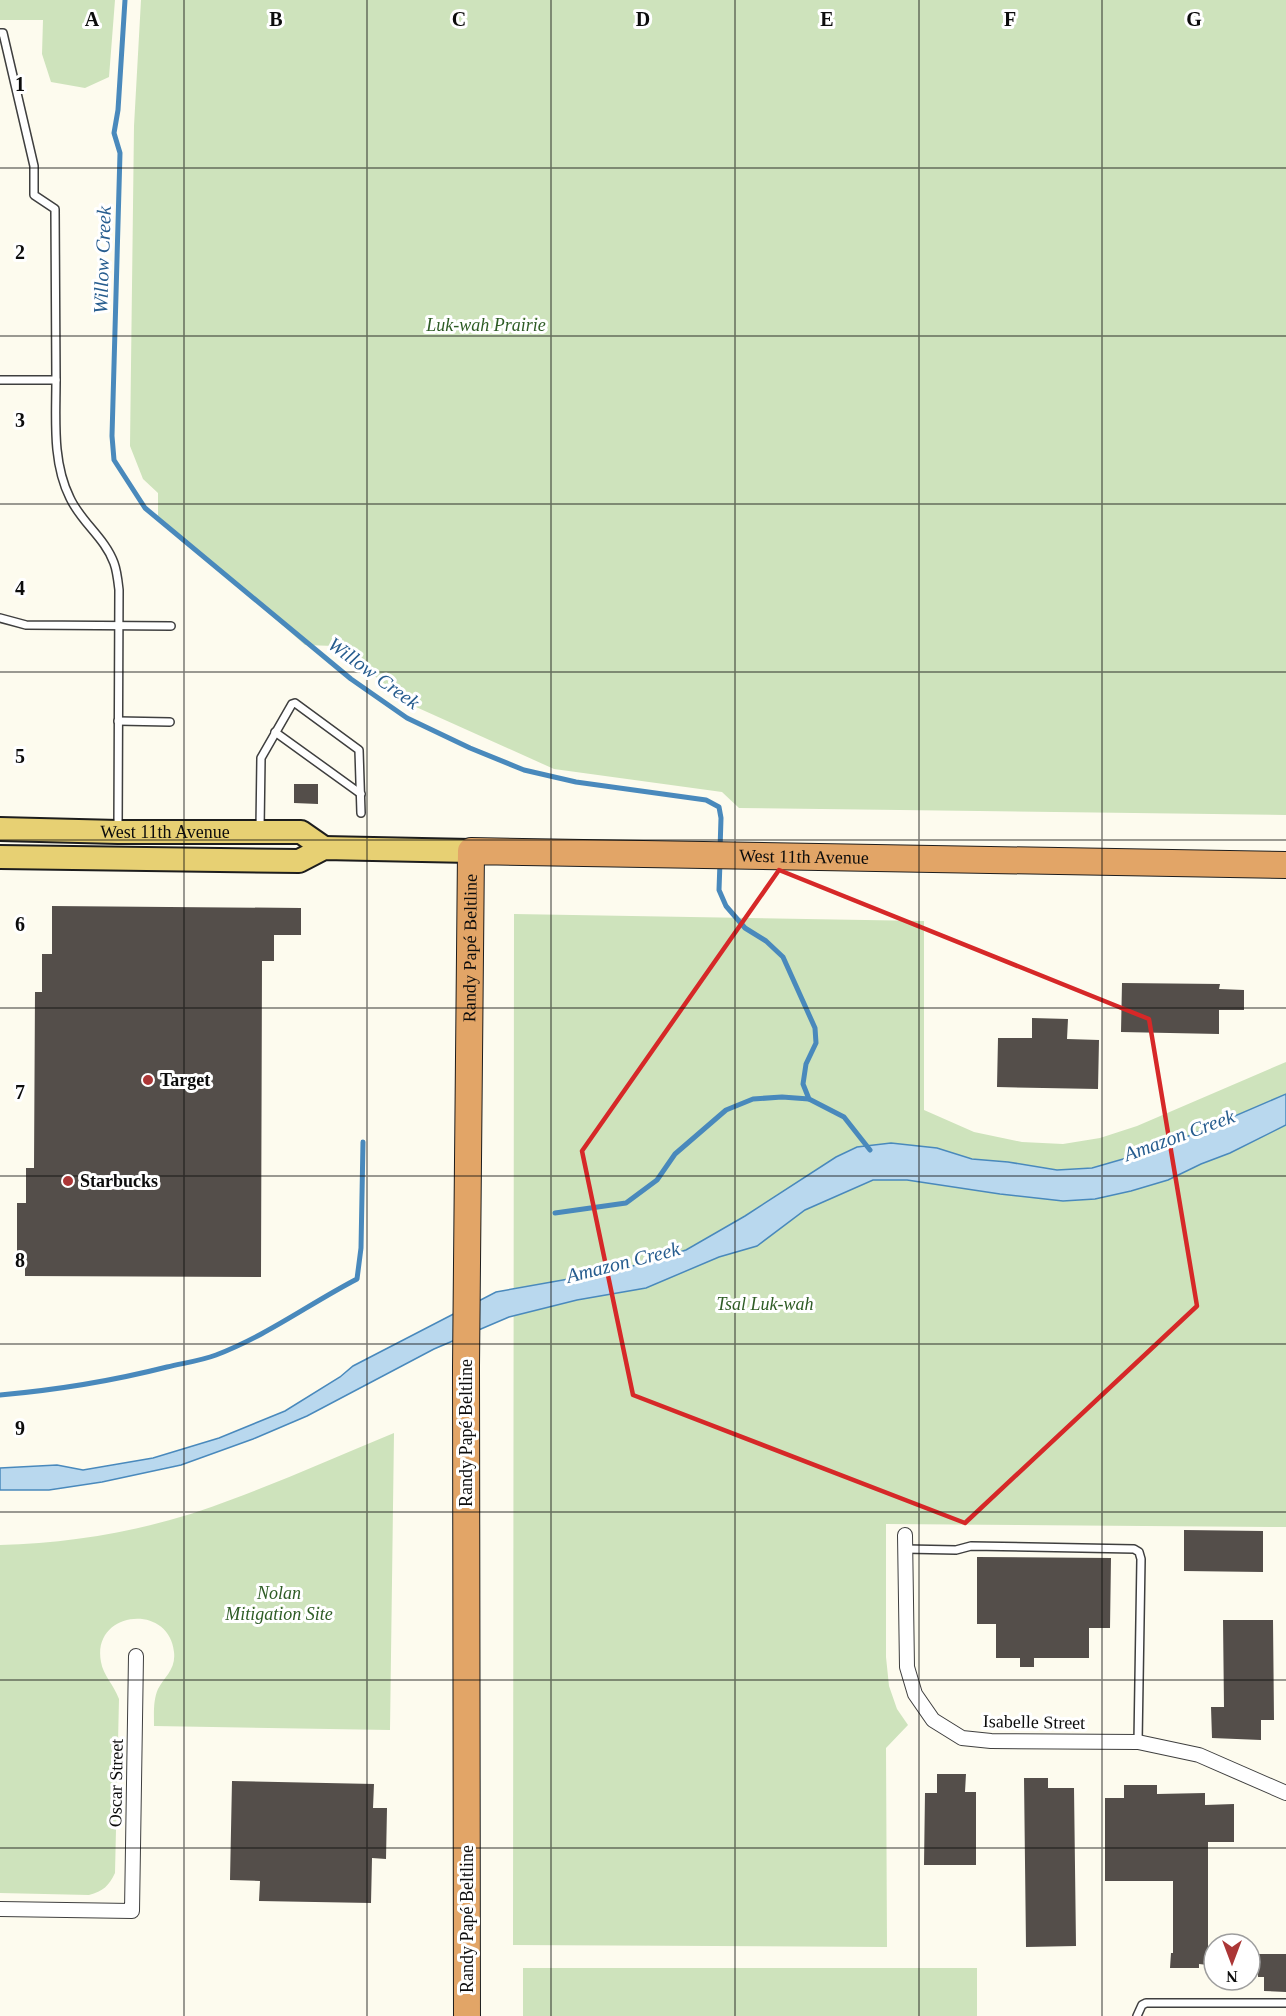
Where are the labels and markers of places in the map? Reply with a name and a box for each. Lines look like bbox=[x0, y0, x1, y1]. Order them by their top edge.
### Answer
place label: Target bbox=[160, 1070, 210, 1090]
marker: Target bbox=[141, 1073, 155, 1087]
place label: Starbucks bbox=[80, 1171, 158, 1191]
marker: Starbucks bbox=[61, 1174, 75, 1188]

